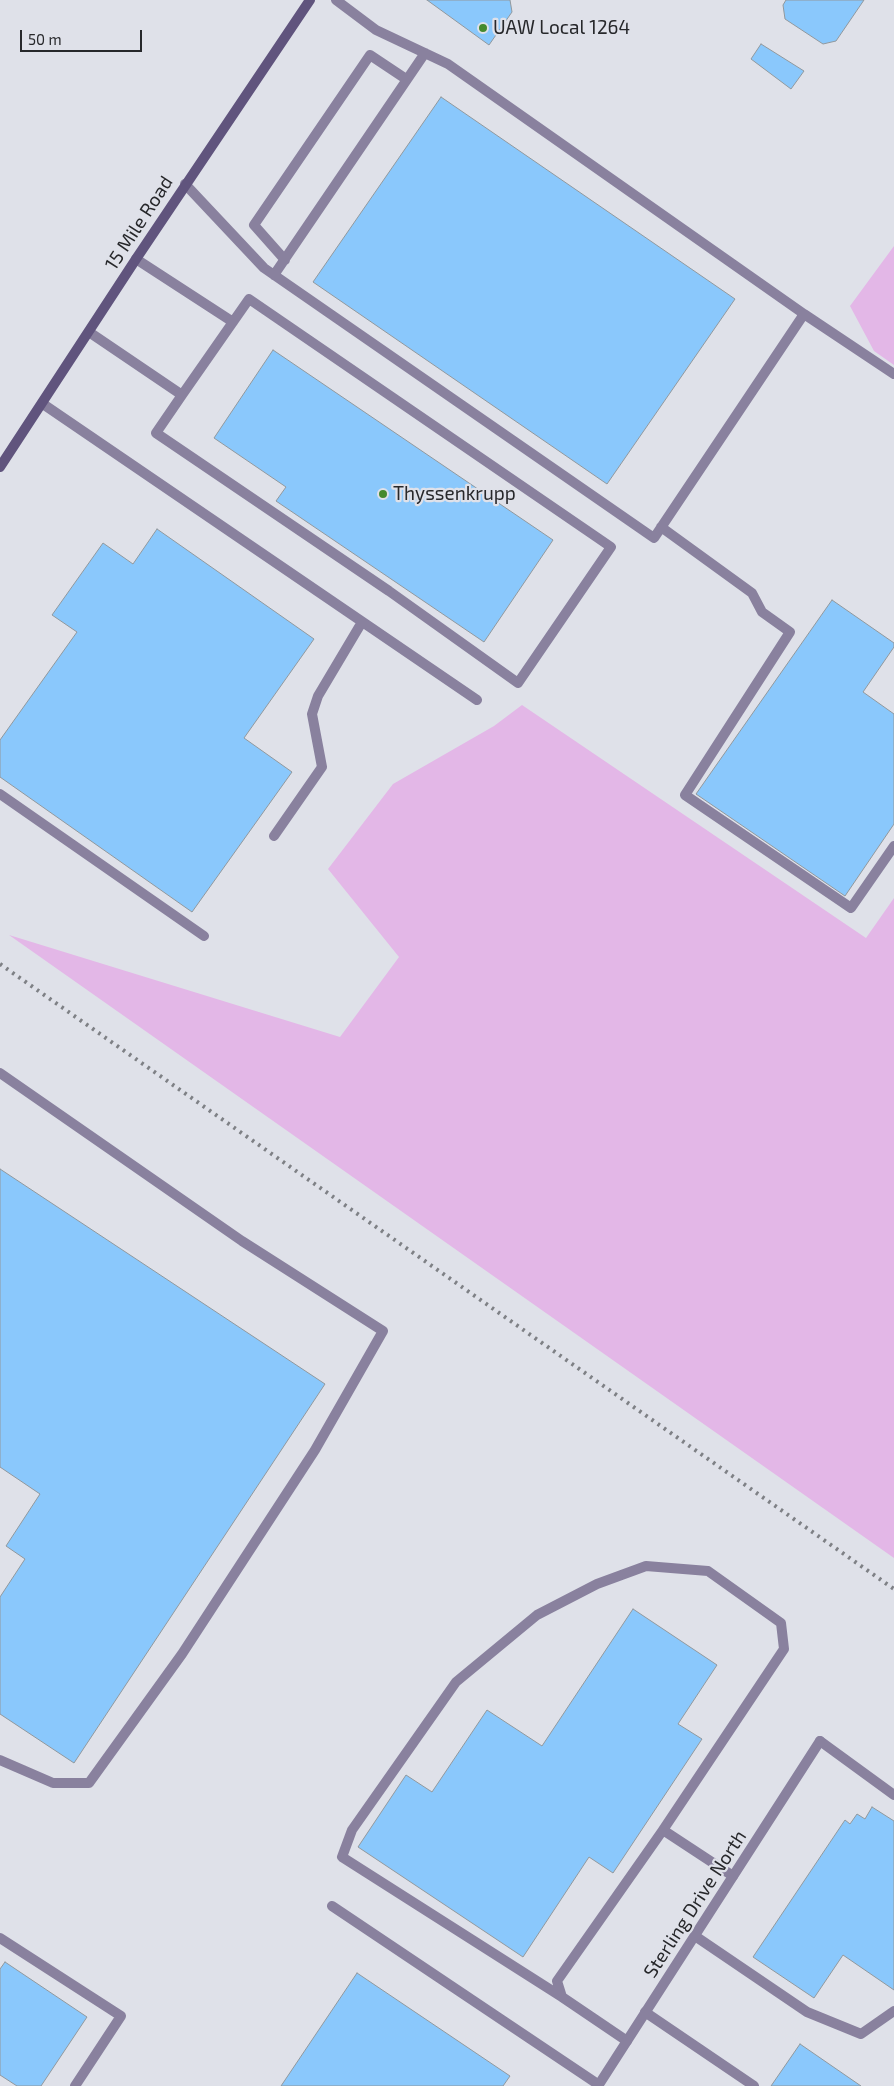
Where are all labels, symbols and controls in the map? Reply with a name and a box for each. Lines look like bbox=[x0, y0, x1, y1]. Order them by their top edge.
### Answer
place label: UAW Local 1264 bbox=[493, 17, 630, 39]
scale bar bbox=[22, 20, 145, 52]
marker: UAW Local 1264 bbox=[477, 22, 489, 34]
text: 50 m bbox=[28, 30, 62, 48]
street label: 15 Mile Road bbox=[100, 172, 178, 274]
place label: Thyssenkrupp bbox=[393, 483, 516, 505]
marker: Thyssenkrupp bbox=[377, 488, 389, 500]
street label: Sterling Drive North bbox=[639, 1826, 751, 1982]

